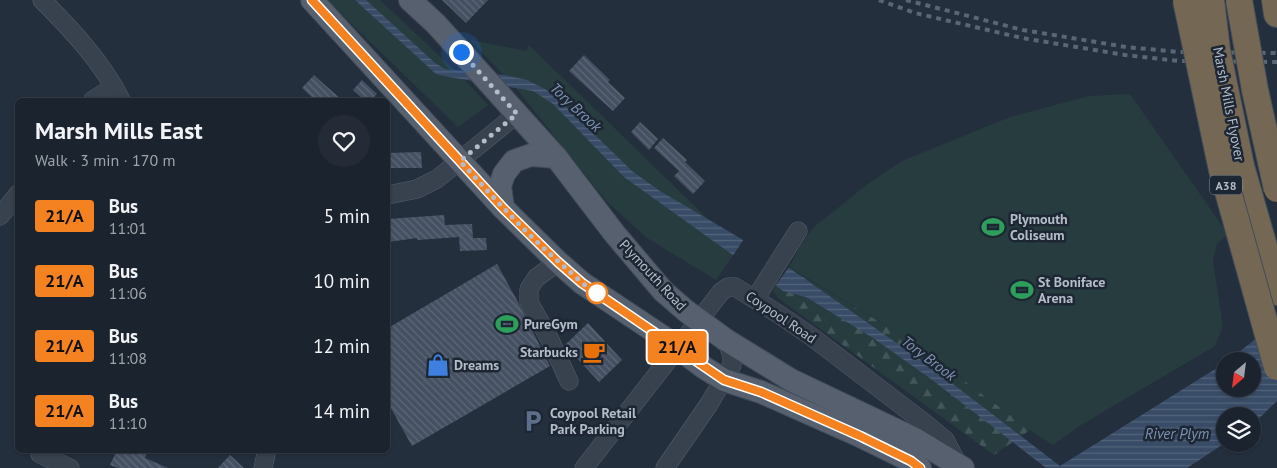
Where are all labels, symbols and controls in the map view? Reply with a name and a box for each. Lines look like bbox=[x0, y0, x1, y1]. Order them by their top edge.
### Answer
your location bbox=[449, 40, 474, 65]
street label: Marsh Mills Flyover bbox=[1209, 45, 1249, 163]
water label: Tory Brook bbox=[546, 78, 607, 137]
text: Marsh Mills East bbox=[35, 115, 203, 146]
button: heart bbox=[318, 115, 370, 167]
text: Walk · 3 min · 170 m bbox=[35, 150, 175, 170]
road number: A38 bbox=[1210, 176, 1242, 194]
text: Bus bbox=[109, 194, 138, 218]
text: 21/A bbox=[45, 204, 84, 227]
text: 5 min bbox=[324, 204, 370, 228]
place label: Plymouth Coliseum bbox=[1010, 210, 1068, 244]
sports icon: Plymouth Coliseum bbox=[980, 214, 1006, 240]
text: 11:01 bbox=[109, 218, 147, 238]
street label: Plymouth Road bbox=[616, 236, 690, 314]
text: Bus bbox=[109, 259, 138, 283]
text: 21/A bbox=[45, 269, 84, 292]
text: 10 min bbox=[313, 269, 370, 293]
place label: St Boniface Arena bbox=[1038, 273, 1105, 307]
sports icon: St Boniface Arena bbox=[1009, 277, 1035, 303]
unlabelled marker bbox=[586, 282, 608, 304]
text: 11:06 bbox=[109, 283, 147, 303]
street label: Coypool Road bbox=[742, 287, 820, 347]
sports icon: PureGym bbox=[494, 311, 520, 337]
place label: PureGym bbox=[524, 315, 578, 333]
text: Bus bbox=[109, 324, 138, 348]
line badge: 21/A bbox=[642, 331, 712, 363]
water label: Tory Brook bbox=[898, 331, 961, 386]
text: 21/A bbox=[45, 334, 84, 357]
text: 12 min bbox=[313, 334, 370, 358]
text: 21/A bbox=[658, 335, 696, 358]
cafe icon: Starbucks bbox=[581, 339, 607, 365]
place label: Starbucks bbox=[520, 343, 578, 361]
text: 11:08 bbox=[109, 348, 147, 368]
shop icon: Dreams bbox=[425, 352, 451, 378]
north arrow bbox=[1216, 352, 1261, 398]
map controls bbox=[1216, 352, 1261, 452]
place label: Dreams bbox=[454, 356, 499, 374]
text: Bus bbox=[109, 389, 138, 413]
text: 21/A bbox=[45, 399, 84, 422]
text: 14 min bbox=[313, 399, 370, 423]
place label: Coypool Retail Park Parking bbox=[550, 404, 637, 438]
button: layers bbox=[1216, 407, 1261, 452]
parking icon: Coypool Retail Park Parking bbox=[520, 408, 546, 434]
text: 11:10 bbox=[109, 413, 147, 433]
water label: River Plym bbox=[1145, 424, 1209, 443]

